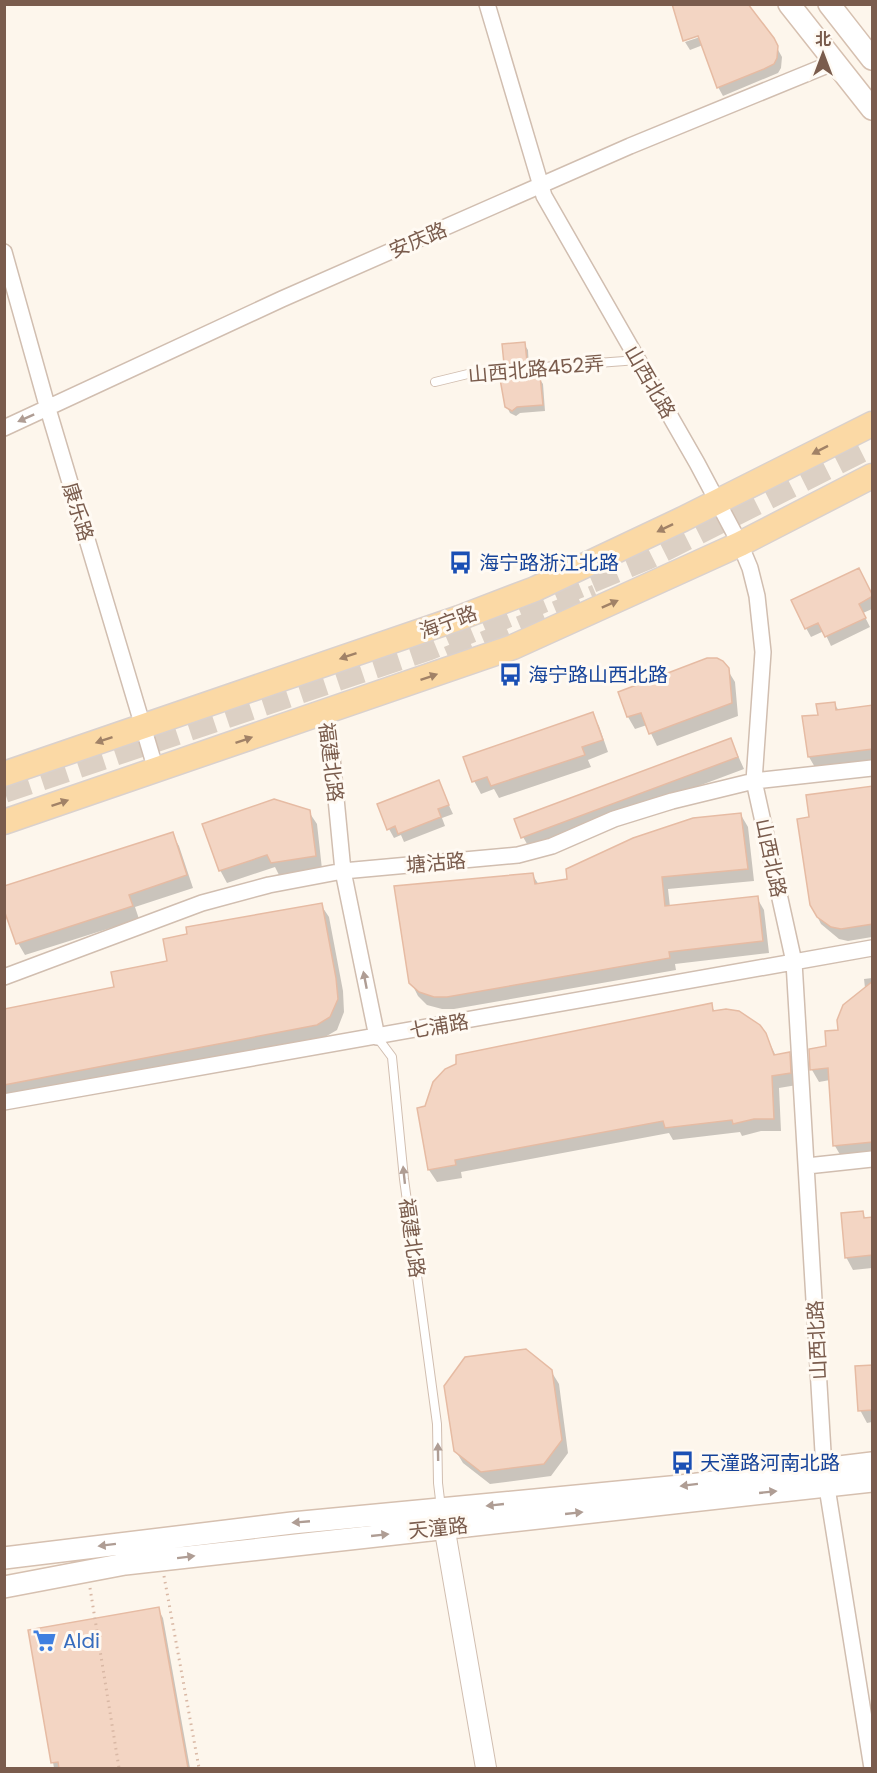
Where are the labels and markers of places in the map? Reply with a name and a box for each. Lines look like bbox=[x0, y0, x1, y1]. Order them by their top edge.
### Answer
place label: 海宁路浙江北路 bbox=[479, 549, 619, 577]
bus stop icon: 海宁路浙江北路 bbox=[448, 550, 474, 576]
place label: 海宁路山西北路 bbox=[528, 661, 668, 689]
bus stop icon: 海宁路山西北路 bbox=[497, 662, 523, 688]
place label: 天潼路河南北路 bbox=[700, 1449, 840, 1477]
bus stop icon: 天潼路河南北路 bbox=[669, 1450, 695, 1476]
place label: Aldi bbox=[63, 1627, 100, 1655]
supermarket icon: Aldi bbox=[32, 1628, 58, 1654]

